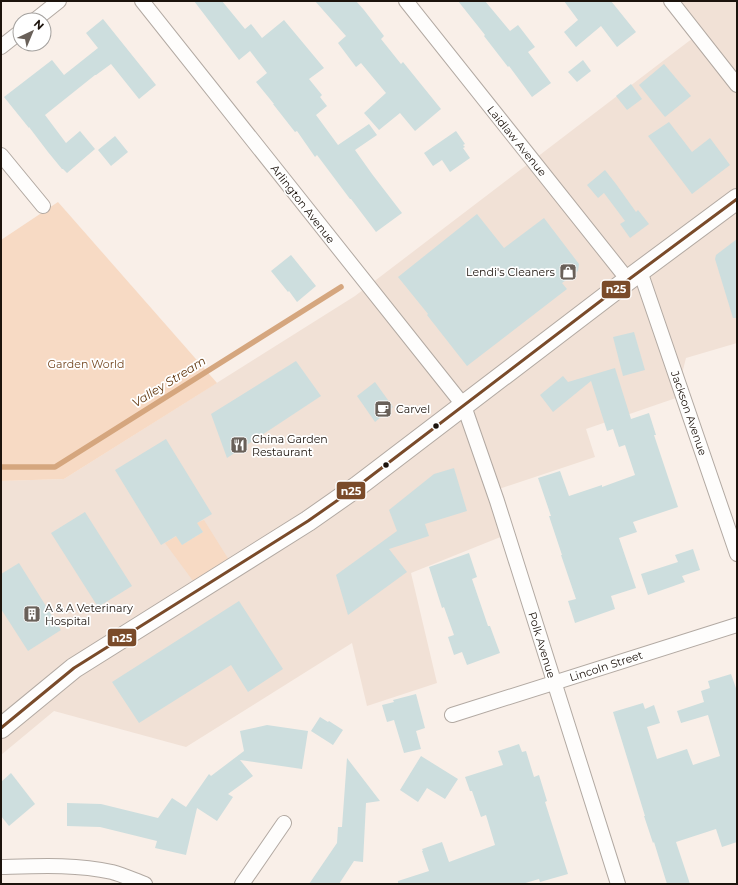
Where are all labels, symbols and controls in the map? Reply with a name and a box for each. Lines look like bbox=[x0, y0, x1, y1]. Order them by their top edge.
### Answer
north arrow bbox=[12, 12, 52, 52]
text: N bbox=[31, 17, 47, 33]
street label: Laidlaw Avenue bbox=[484, 103, 550, 179]
street label: Arlington Avenue bbox=[268, 162, 338, 246]
shop icon: Lendi's Cleaners bbox=[558, 262, 578, 282]
place label: Lendi's Cleaners bbox=[466, 265, 556, 279]
line badge: n25 bbox=[601, 280, 631, 299]
text: n25 bbox=[606, 282, 627, 296]
water label: Valley Stream bbox=[129, 353, 208, 410]
park label: Garden World bbox=[48, 357, 124, 371]
street label: Jackson Avenue bbox=[668, 368, 710, 458]
cafe icon: Carvel bbox=[373, 399, 393, 419]
place label: Carvel bbox=[396, 402, 430, 416]
unlabelled marker bbox=[431, 421, 441, 431]
place label: China Garden Restaurant bbox=[252, 432, 328, 459]
restaurant icon: China Garden Restaurant bbox=[229, 435, 249, 455]
unlabelled marker bbox=[381, 460, 391, 470]
line badge: n25 bbox=[336, 481, 366, 500]
text: n25 bbox=[341, 484, 362, 498]
place label: A & A Veterinary Hospital bbox=[45, 601, 133, 628]
building icon: A & A Veterinary Hospital bbox=[22, 604, 42, 624]
street label: Polk Avenue bbox=[525, 610, 559, 680]
line badge: n25 bbox=[107, 628, 137, 647]
text: n25 bbox=[112, 631, 133, 645]
street label: Lincoln Street bbox=[568, 647, 645, 684]

